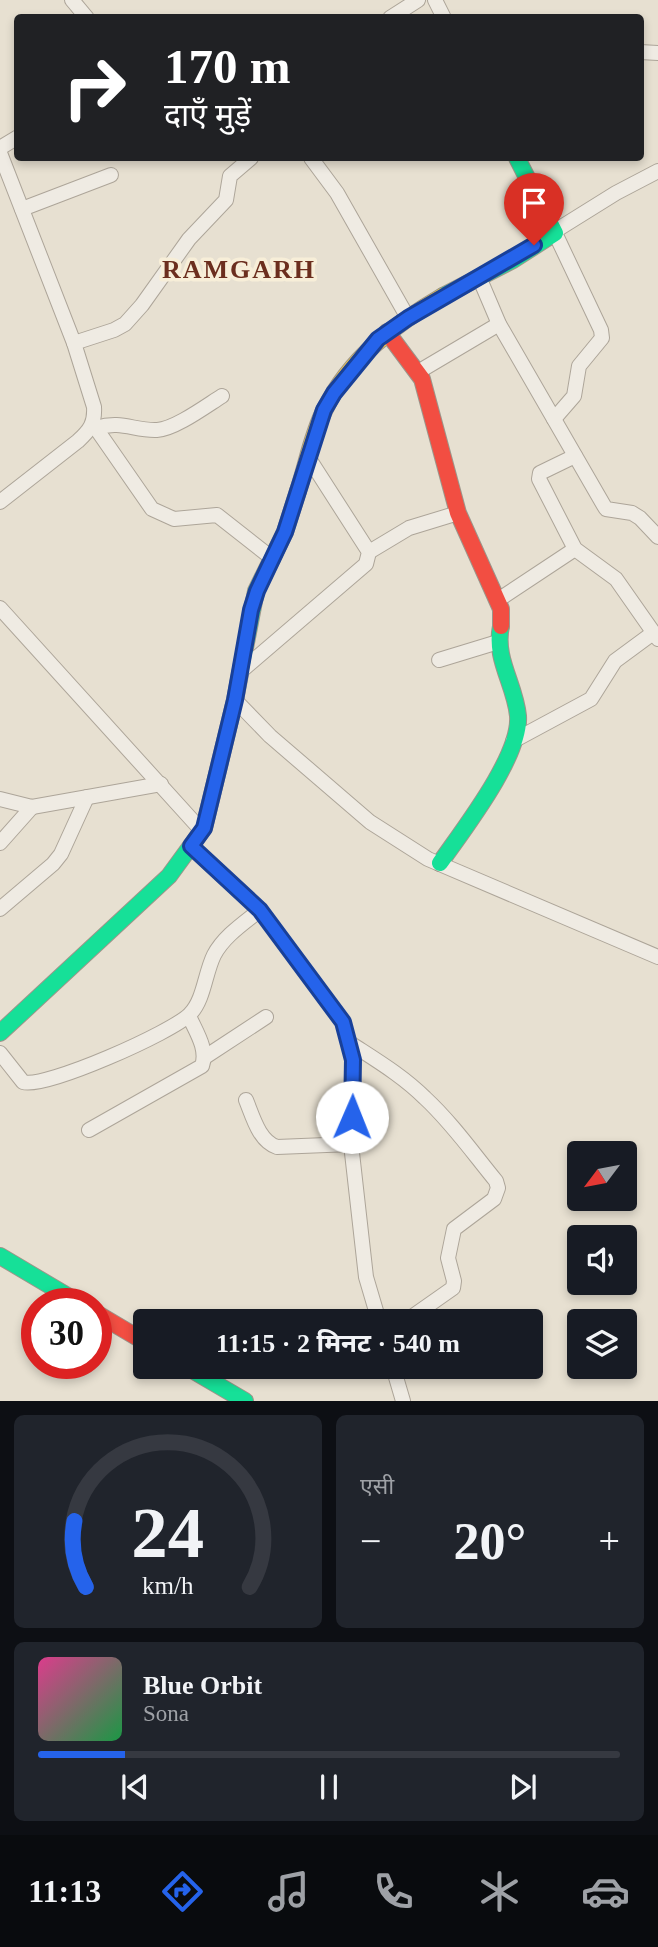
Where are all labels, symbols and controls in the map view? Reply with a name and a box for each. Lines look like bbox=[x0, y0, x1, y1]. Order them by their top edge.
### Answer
text: 170 m bbox=[164, 39, 291, 94]
icon: right bbox=[49, 42, 140, 133]
text: दाएँ मुड़ें bbox=[164, 97, 251, 133]
pin bbox=[504, 173, 564, 245]
icon: arrive bbox=[515, 184, 553, 222]
district label: RAMGARH bbox=[162, 255, 316, 284]
position arrow bbox=[315, 1080, 389, 1154]
north arrow bbox=[567, 1141, 637, 1211]
map controls bbox=[567, 1141, 637, 1379]
button: sound bbox=[567, 1225, 637, 1295]
speed limit sign: 30 bbox=[21, 1288, 112, 1379]
button: layers bbox=[567, 1309, 637, 1379]
text: 11:15 · 2 मिनट · 540 m bbox=[216, 1329, 460, 1358]
text: एसी bbox=[360, 1474, 394, 1499]
text: 24 bbox=[132, 1493, 204, 1574]
text: 20° bbox=[454, 1513, 526, 1570]
text: − bbox=[360, 1520, 381, 1562]
text: + bbox=[599, 1520, 620, 1562]
text: km/h bbox=[142, 1572, 194, 1599]
text: Blue Orbit bbox=[143, 1671, 262, 1700]
text: Sona bbox=[143, 1701, 189, 1726]
icon: previous bbox=[116, 1768, 154, 1806]
icon: pause bbox=[310, 1768, 348, 1806]
icon: next bbox=[504, 1768, 542, 1806]
icon: directions bbox=[158, 1867, 207, 1916]
icon: music bbox=[264, 1867, 313, 1916]
icon: phone bbox=[369, 1867, 418, 1916]
icon: climate bbox=[475, 1867, 524, 1916]
icon: car bbox=[581, 1867, 630, 1916]
text: 11:13 bbox=[28, 1873, 101, 1909]

